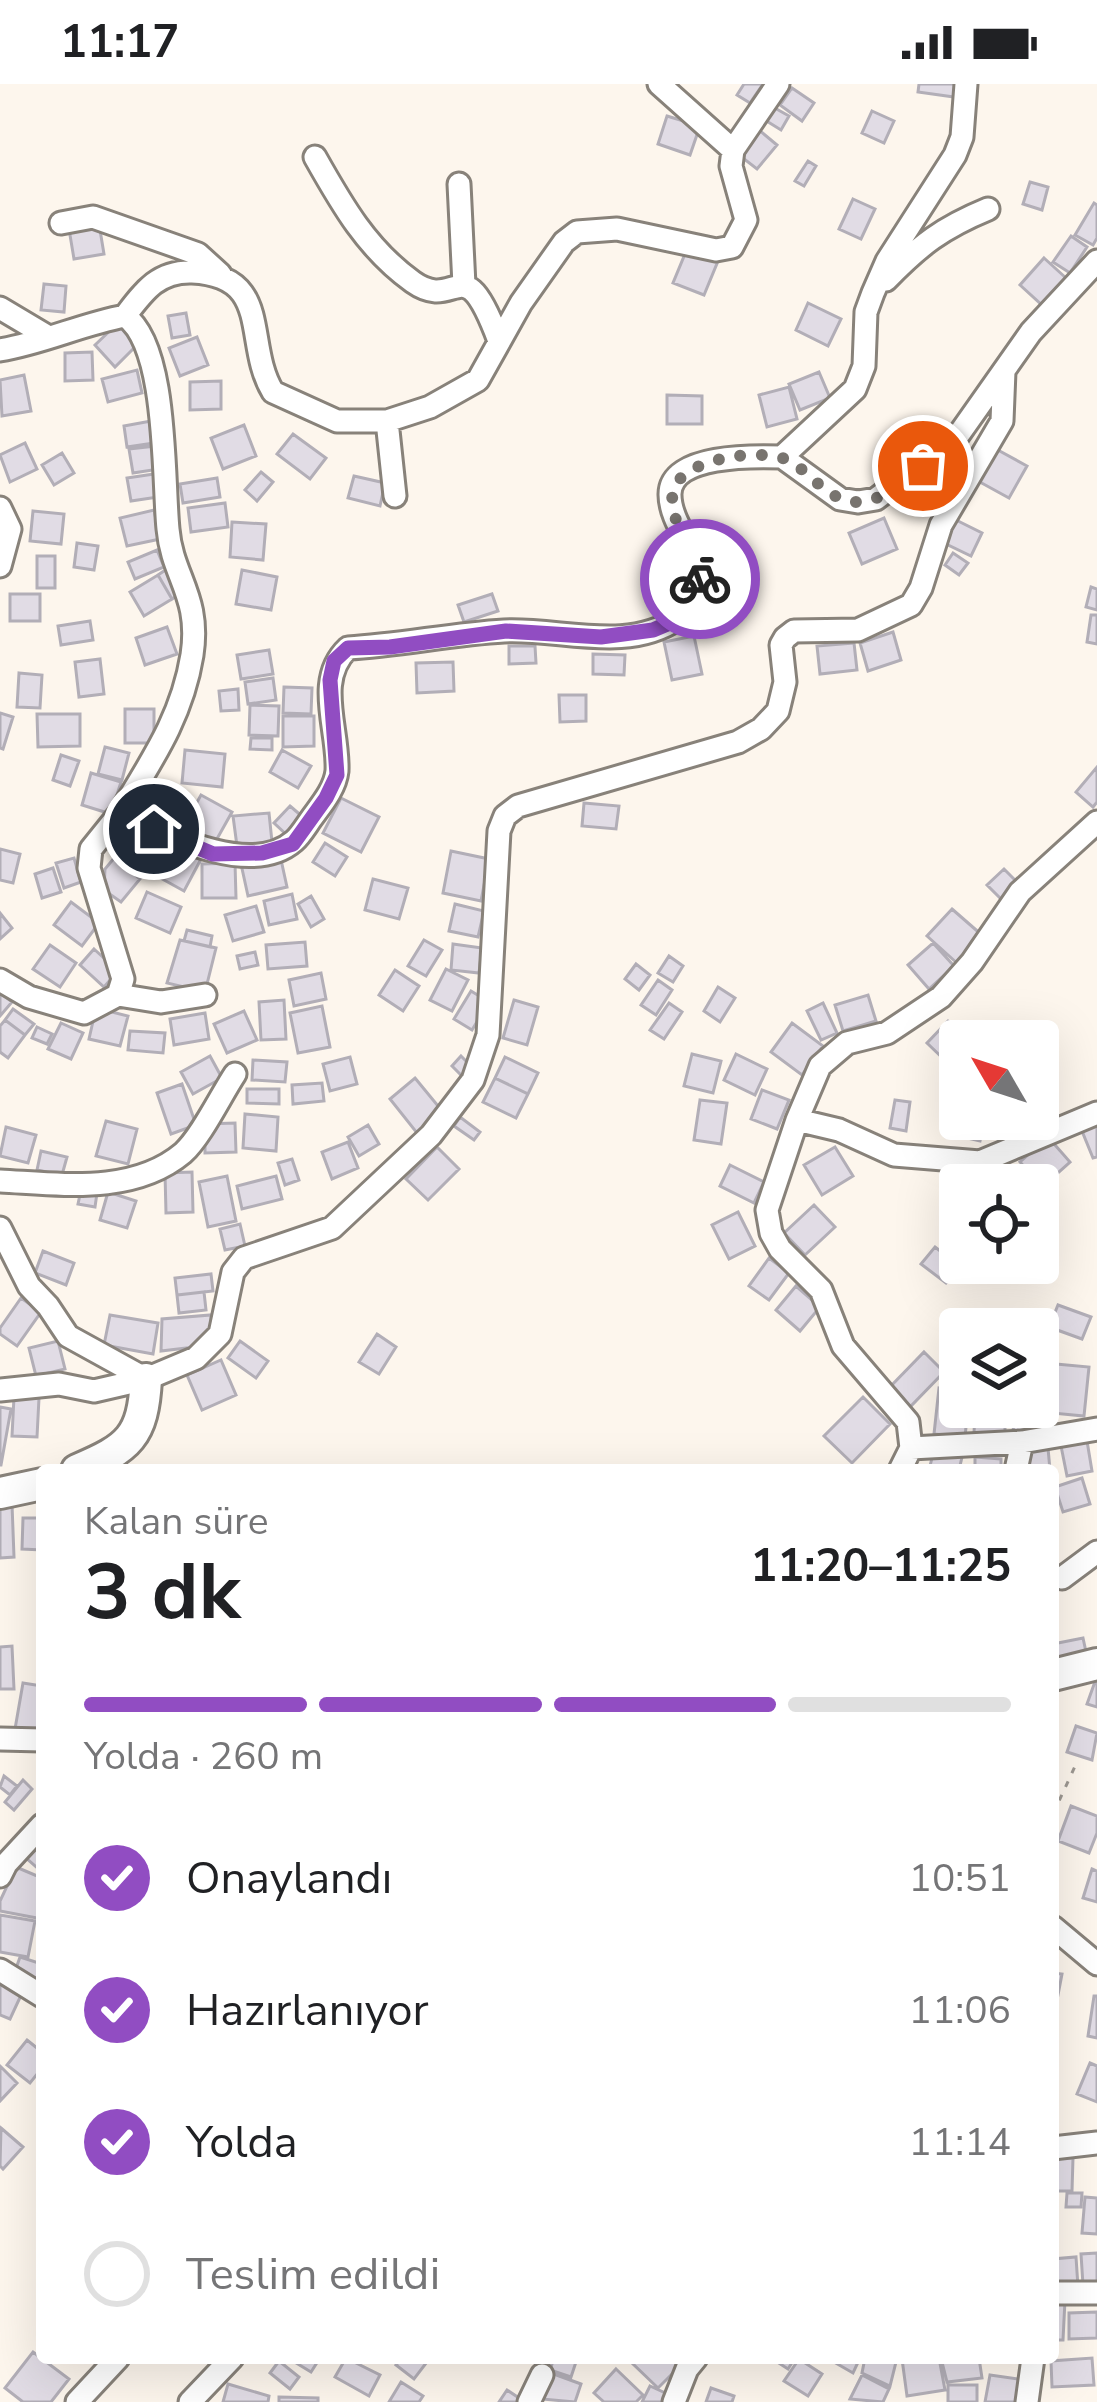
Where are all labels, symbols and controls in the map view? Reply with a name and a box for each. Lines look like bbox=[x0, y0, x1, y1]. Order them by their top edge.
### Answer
text: 11:17 bbox=[60, 12, 179, 73]
pin bbox=[872, 415, 974, 517]
icon: bag bbox=[890, 433, 956, 499]
courier bbox=[640, 519, 760, 639]
icon: bike bbox=[667, 546, 733, 612]
pin bbox=[103, 778, 205, 880]
icon: home bbox=[121, 796, 187, 862]
north arrow bbox=[939, 1020, 1059, 1140]
map controls bbox=[939, 1020, 1059, 1428]
button: locate bbox=[939, 1164, 1059, 1284]
button: layers bbox=[939, 1308, 1059, 1428]
text: Kalan süre bbox=[84, 1495, 269, 1548]
text: 11:20–11:25 bbox=[750, 1536, 1011, 1597]
text: 3 dk bbox=[84, 1539, 240, 1646]
text: Yolda · 260 m bbox=[84, 1730, 323, 1783]
icon: check bbox=[84, 1845, 150, 1911]
text: Onaylandı bbox=[186, 1848, 392, 1909]
text: 10:51 bbox=[909, 1852, 1011, 1905]
icon: check bbox=[84, 1977, 150, 2043]
text: Hazırlanıyor bbox=[186, 1980, 429, 2041]
text: 11:06 bbox=[909, 1984, 1011, 2037]
icon: check bbox=[84, 2109, 150, 2175]
text: Yolda bbox=[186, 2112, 297, 2173]
text: 11:14 bbox=[909, 2116, 1011, 2169]
text: Teslim edildi bbox=[186, 2244, 440, 2305]

